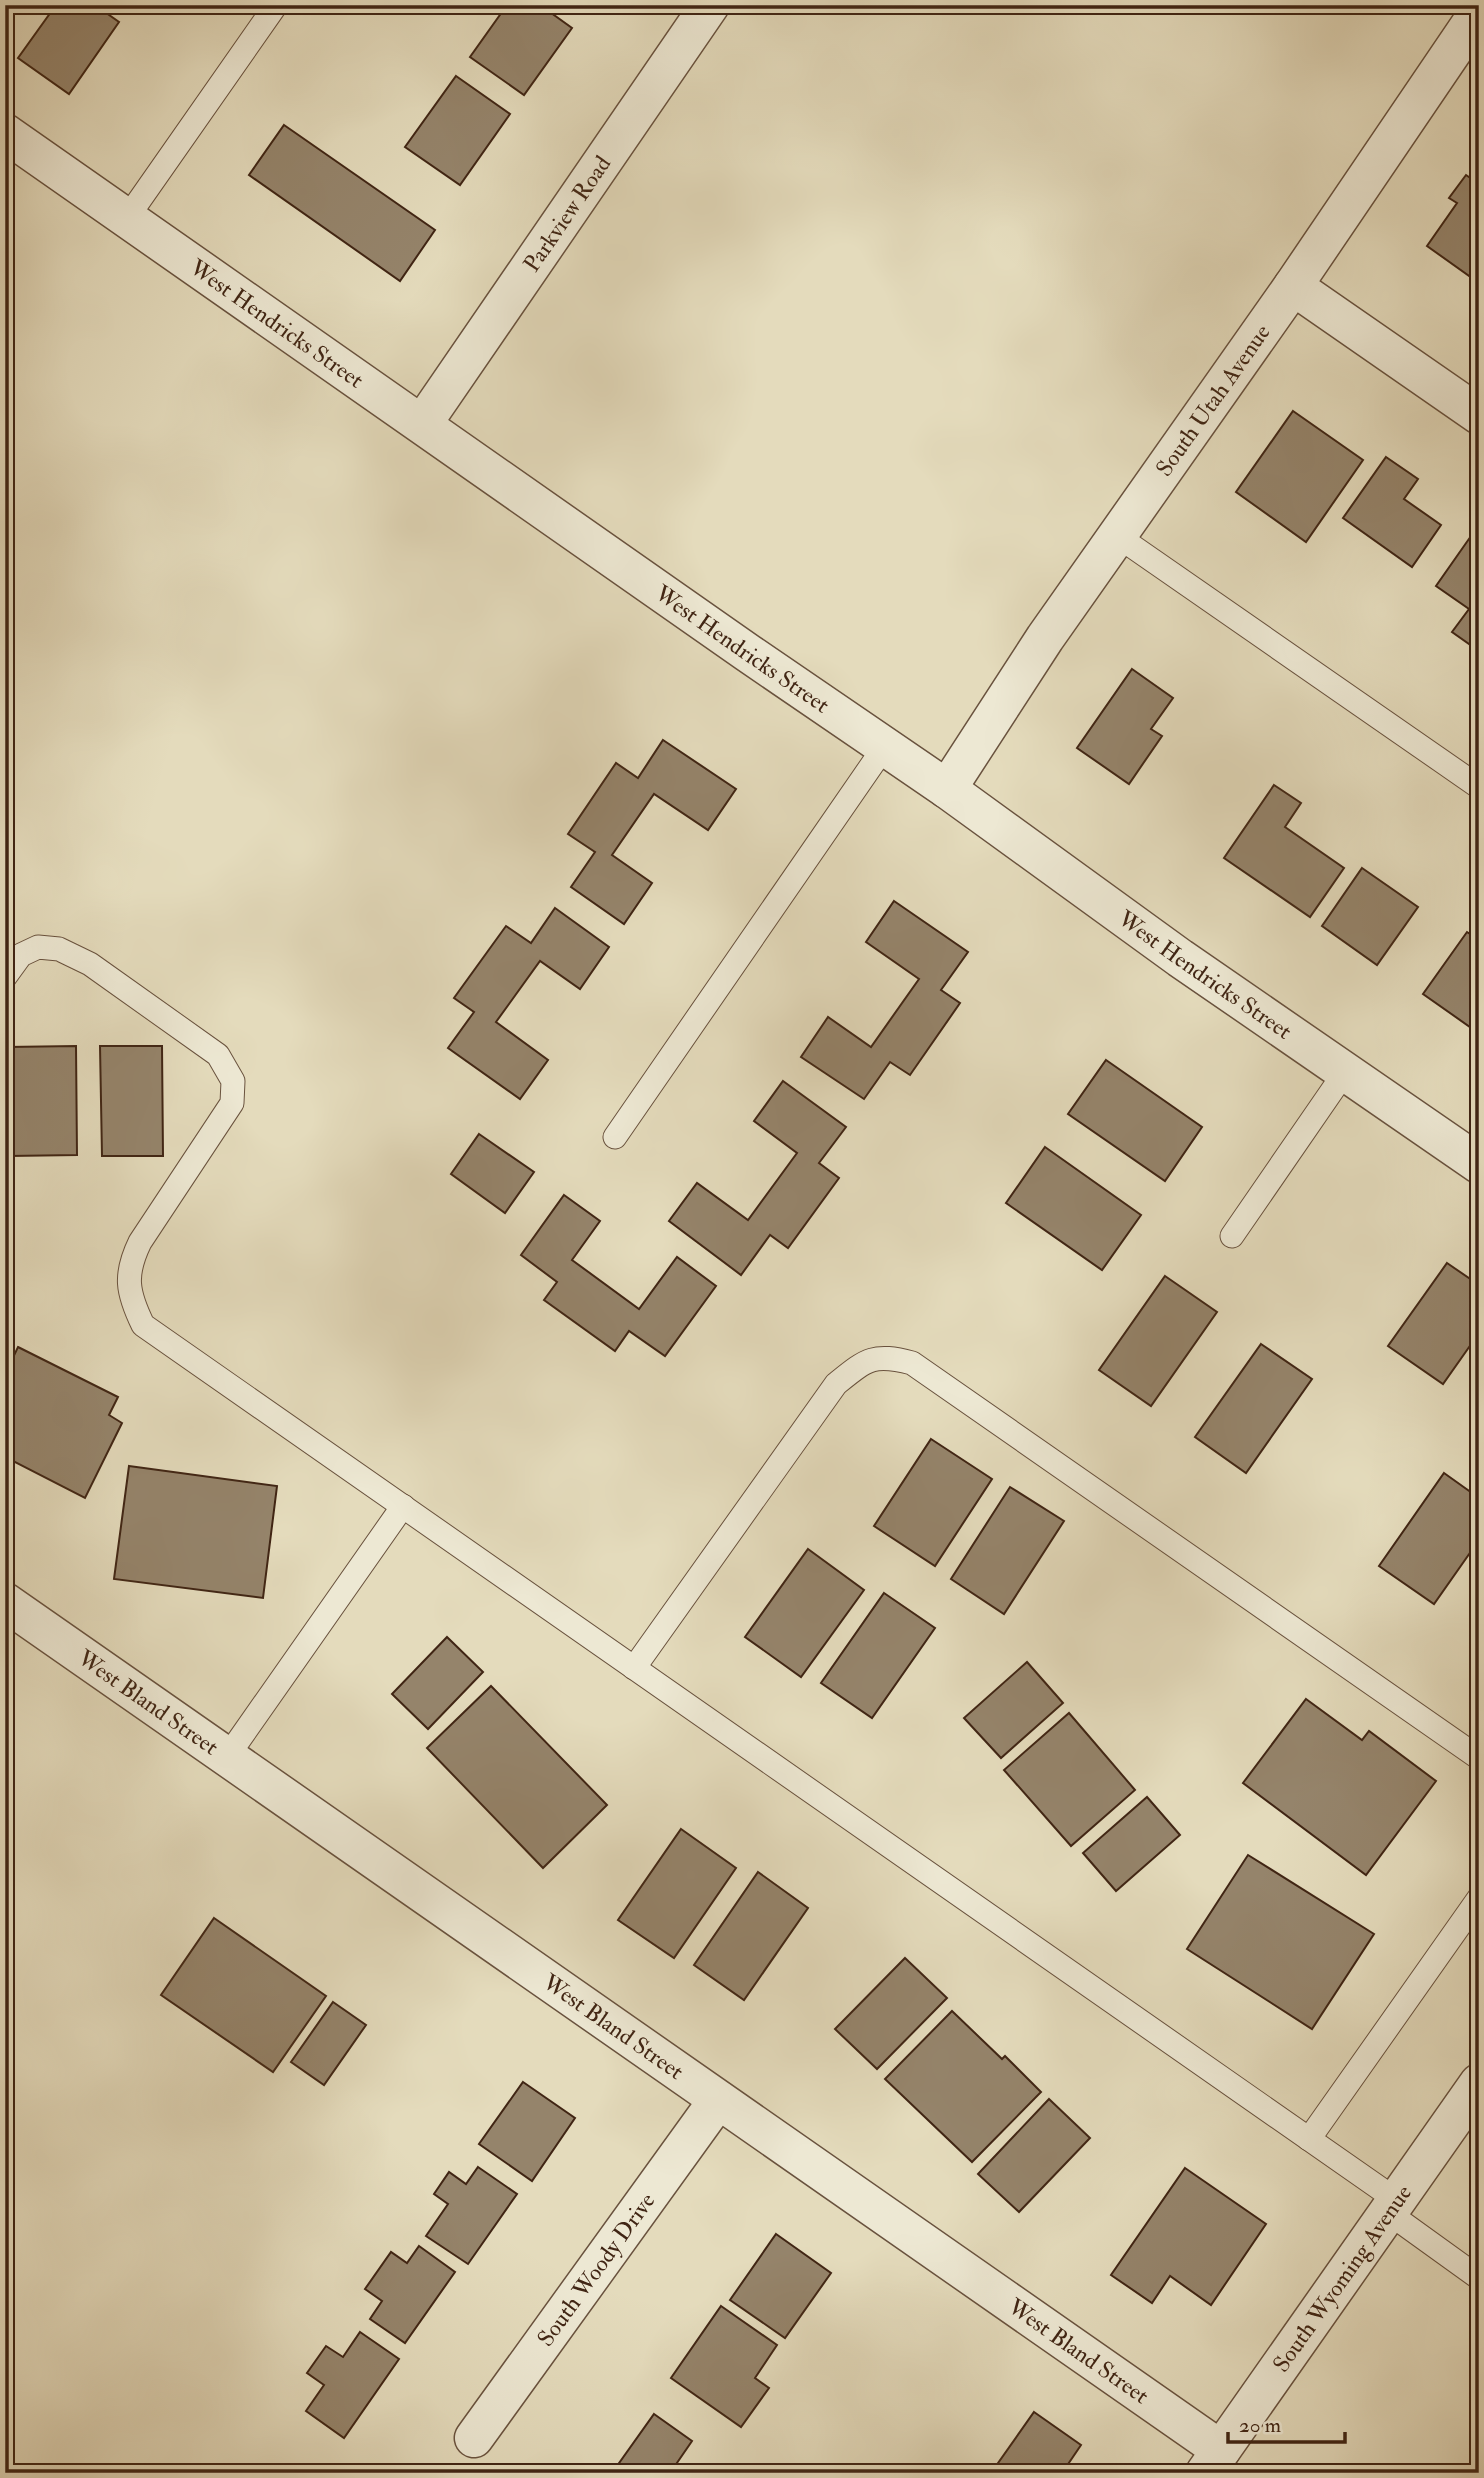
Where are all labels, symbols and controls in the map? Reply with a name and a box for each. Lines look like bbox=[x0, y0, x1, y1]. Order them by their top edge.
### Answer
street label: Parkview Road bbox=[517, 150, 617, 278]
street label: West Hendricks Street bbox=[183, 252, 369, 395]
street label: South Utah Avenue bbox=[1150, 318, 1277, 482]
street label: West Hendricks Street bbox=[649, 578, 835, 719]
street label: West Hendricks Street bbox=[1112, 904, 1297, 1046]
street label: West Bland Street bbox=[71, 1643, 224, 1762]
street label: West Bland Street bbox=[537, 1967, 689, 2086]
street label: South Wyoming Avenue bbox=[1267, 2179, 1418, 2378]
street label: South Woody Drive bbox=[531, 2187, 662, 2352]
street label: West Bland Street bbox=[1002, 2292, 1154, 2410]
scale bar bbox=[1228, 2401, 1346, 2445]
text: 20 m bbox=[1239, 2412, 1281, 2439]

